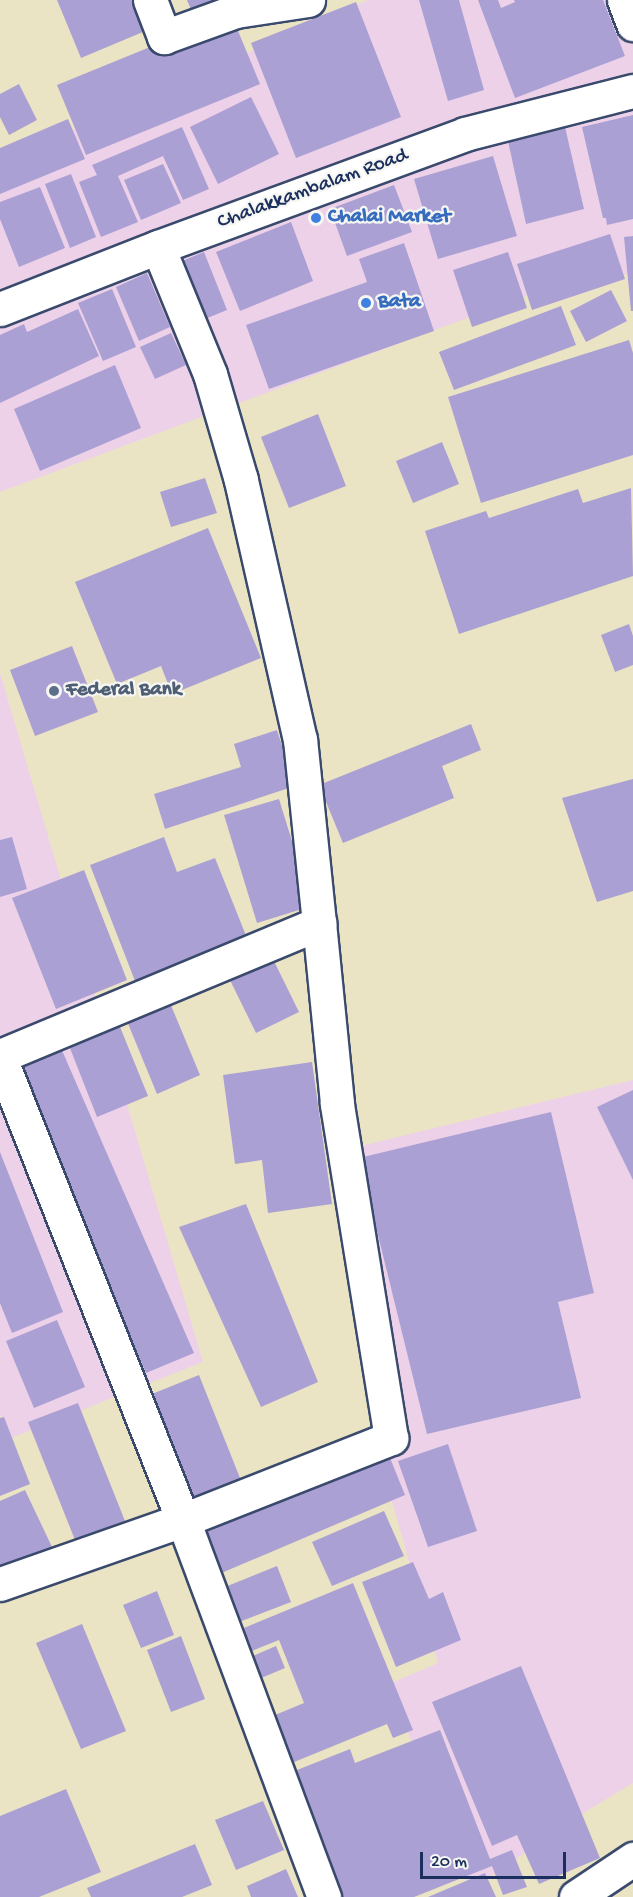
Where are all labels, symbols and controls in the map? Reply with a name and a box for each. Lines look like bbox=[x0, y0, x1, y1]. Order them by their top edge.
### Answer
street label: Chalakkambalam Road bbox=[214, 144, 412, 236]
place label: Chalai Market bbox=[328, 205, 451, 231]
marker: Chalai Market bbox=[309, 211, 323, 225]
place label: Bata bbox=[378, 290, 421, 316]
marker: Bata bbox=[359, 296, 373, 310]
place label: Federal Bank bbox=[66, 678, 181, 704]
marker: Federal Bank bbox=[47, 684, 61, 698]
scale bar bbox=[423, 1840, 568, 1878]
text: 20 m bbox=[431, 1852, 467, 1873]

